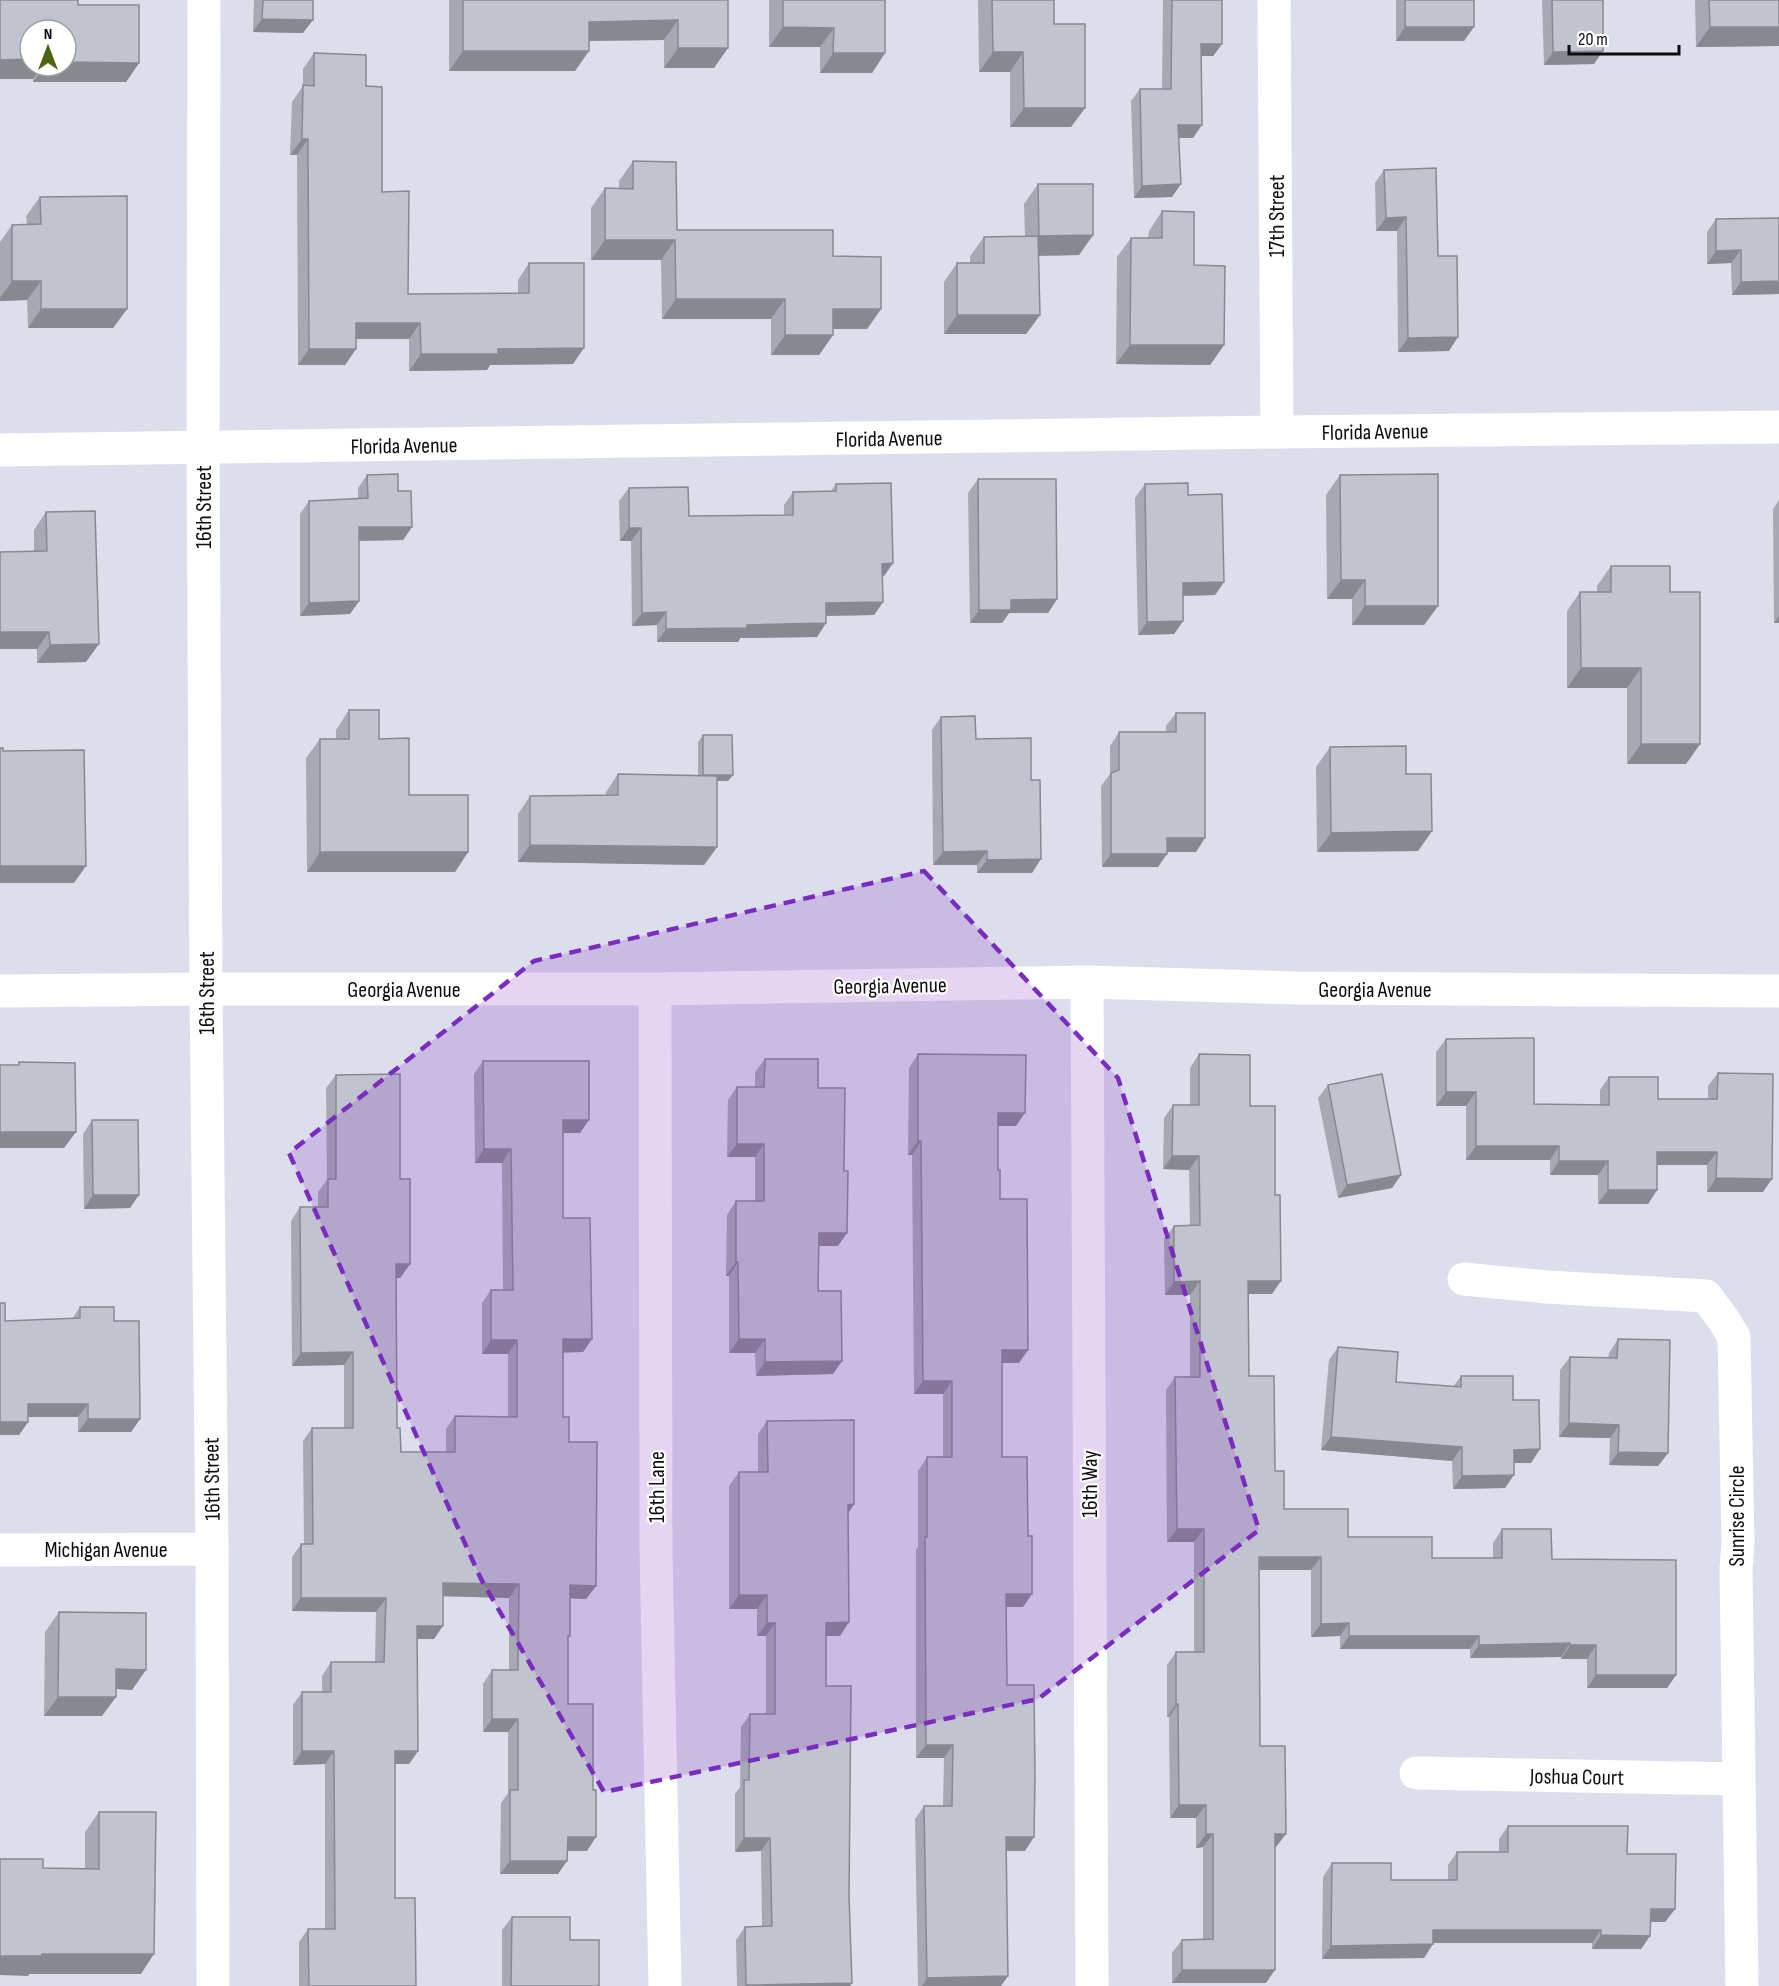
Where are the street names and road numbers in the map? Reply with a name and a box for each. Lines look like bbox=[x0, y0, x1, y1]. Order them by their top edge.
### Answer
street label: 17th Street bbox=[1264, 174, 1291, 257]
street label: Florida Avenue bbox=[1321, 418, 1429, 447]
street label: Florida Avenue bbox=[835, 425, 943, 454]
street label: Florida Avenue bbox=[350, 432, 458, 461]
street label: 16th Street bbox=[191, 465, 218, 549]
street label: 16th Street bbox=[194, 951, 221, 1035]
street label: Georgia Avenue bbox=[833, 972, 947, 1001]
street label: Georgia Avenue bbox=[347, 977, 461, 1004]
street label: Georgia Avenue bbox=[1318, 977, 1432, 1004]
street label: 16th Street bbox=[198, 1437, 227, 1521]
street label: 16th Way bbox=[1077, 1450, 1104, 1518]
street label: 16th Lane bbox=[644, 1451, 671, 1523]
street label: Sunrise Circle bbox=[1724, 1465, 1751, 1567]
street label: Michigan Avenue bbox=[44, 1537, 168, 1564]
street label: Joshua Court bbox=[1529, 1763, 1625, 1792]

